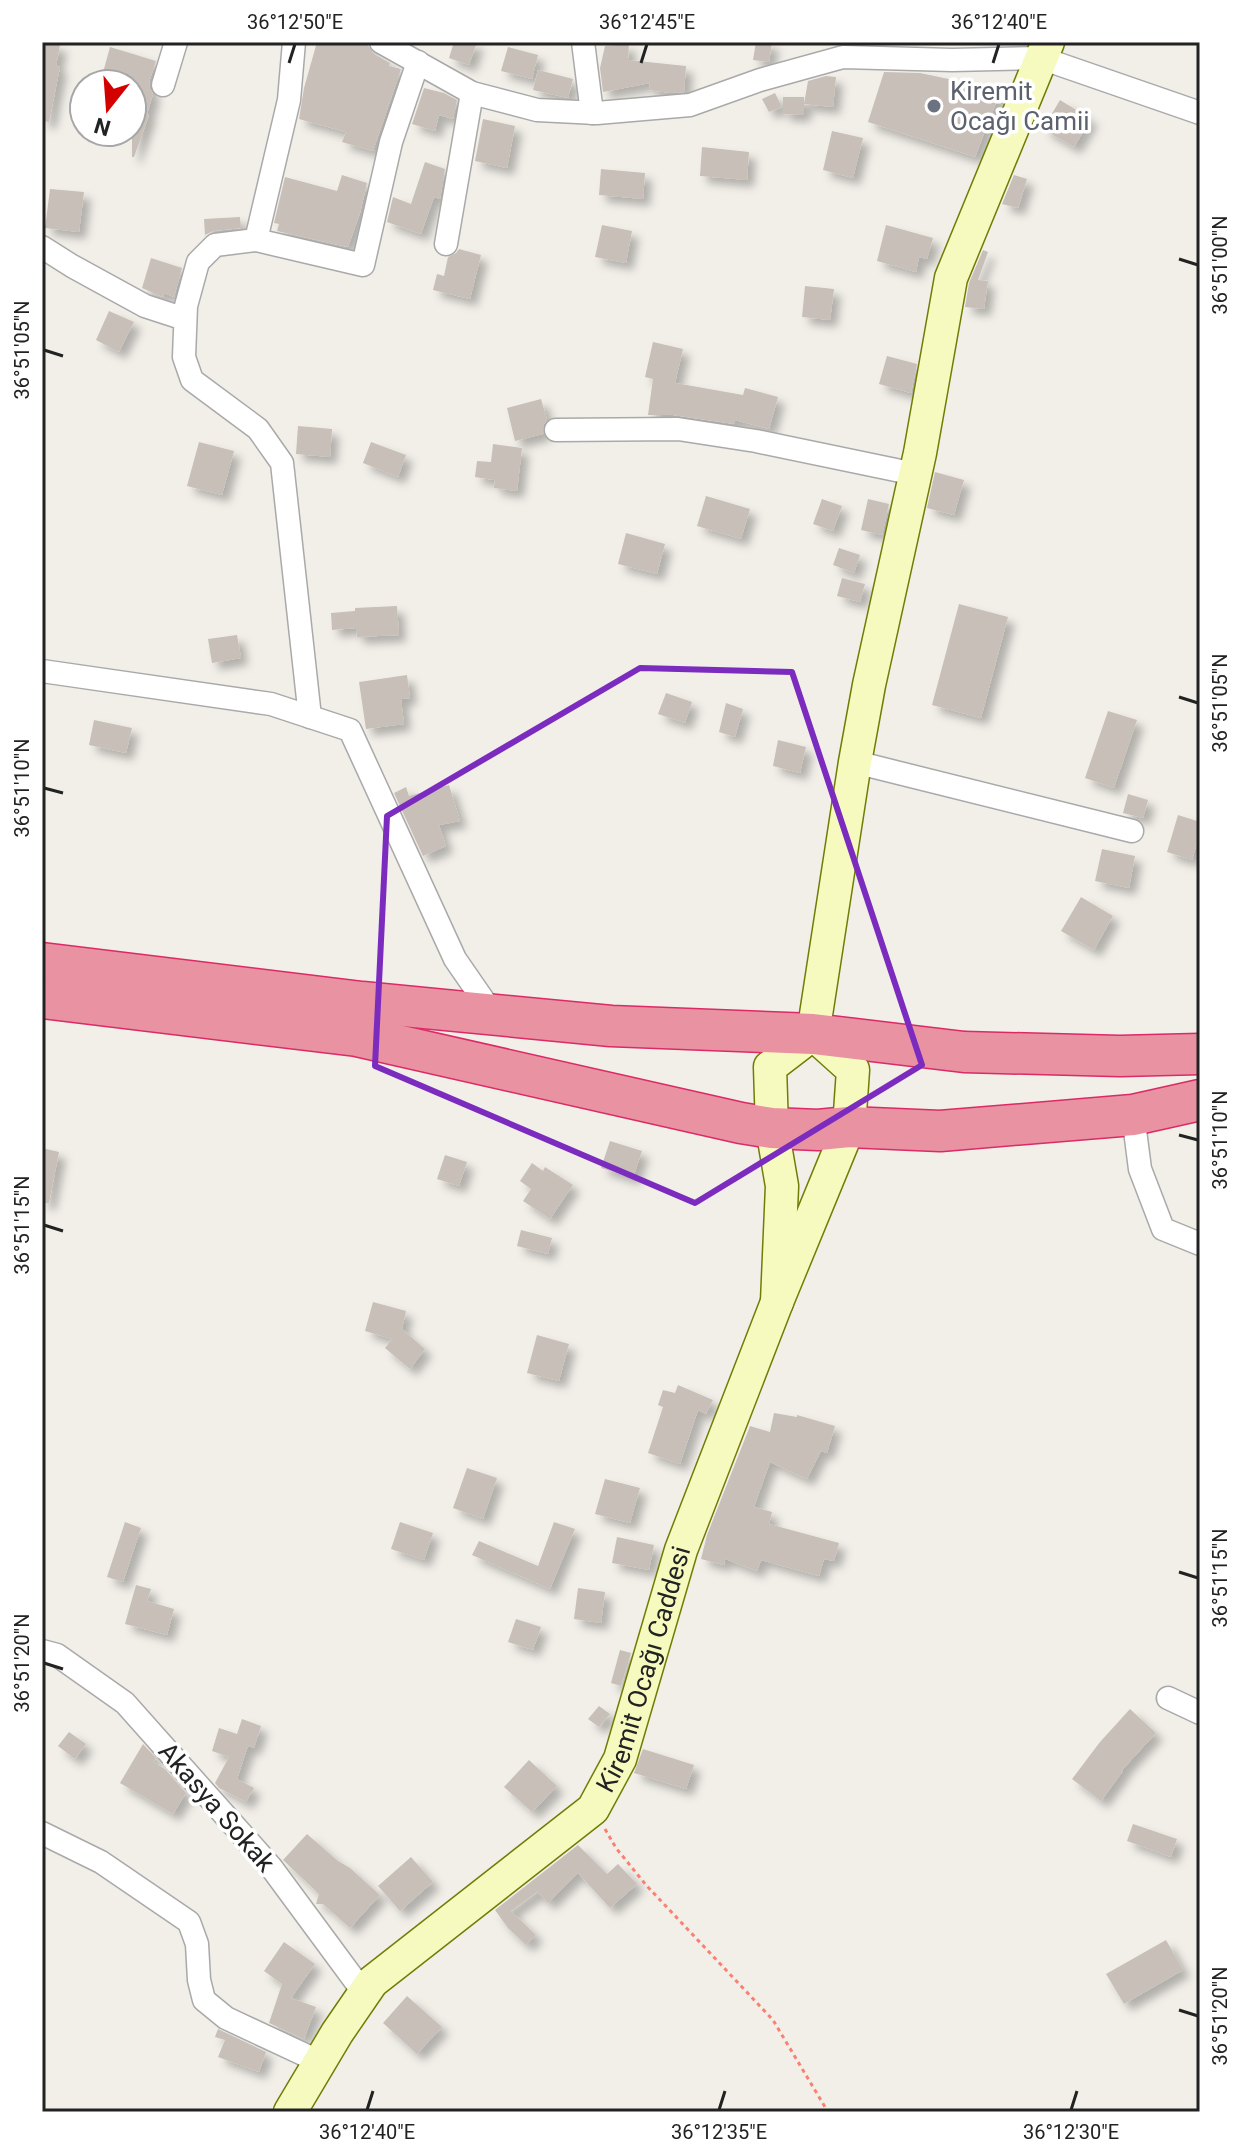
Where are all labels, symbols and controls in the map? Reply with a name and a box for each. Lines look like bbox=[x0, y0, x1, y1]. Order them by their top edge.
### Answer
text: 36°12'50"E bbox=[247, 10, 343, 34]
text: 36°12'45"E bbox=[599, 10, 695, 34]
text: 36°12'40"E bbox=[951, 10, 1047, 34]
north arrow bbox=[68, 68, 148, 148]
place label: Kiremit Ocağı Camii bbox=[950, 76, 1090, 136]
marker: Kiremit Ocağı Camii bbox=[925, 97, 943, 115]
text: N bbox=[91, 112, 113, 141]
text: 36°51'00"N bbox=[1208, 215, 1232, 315]
text: 36°51'05"N bbox=[10, 300, 34, 400]
text: 36°51'05"N bbox=[1208, 653, 1232, 753]
text: 36°51'10"N bbox=[10, 738, 34, 838]
text: 36°51'10"N bbox=[1208, 1090, 1232, 1190]
text: 36°51'15"N bbox=[10, 1175, 34, 1275]
text: 36°51'15"N bbox=[1208, 1528, 1232, 1628]
street label: Kiremit Ocağı Caddesi bbox=[590, 1543, 696, 1797]
text: 36°51'20"N bbox=[10, 1613, 34, 1713]
street label: Akasya Sokak bbox=[153, 1736, 282, 1878]
text: 36°51'20"N bbox=[1208, 1966, 1232, 2066]
text: 36°12'40"E bbox=[319, 2120, 415, 2144]
text: 36°12'35"E bbox=[671, 2120, 767, 2144]
text: 36°12'30"E bbox=[1023, 2120, 1119, 2144]

